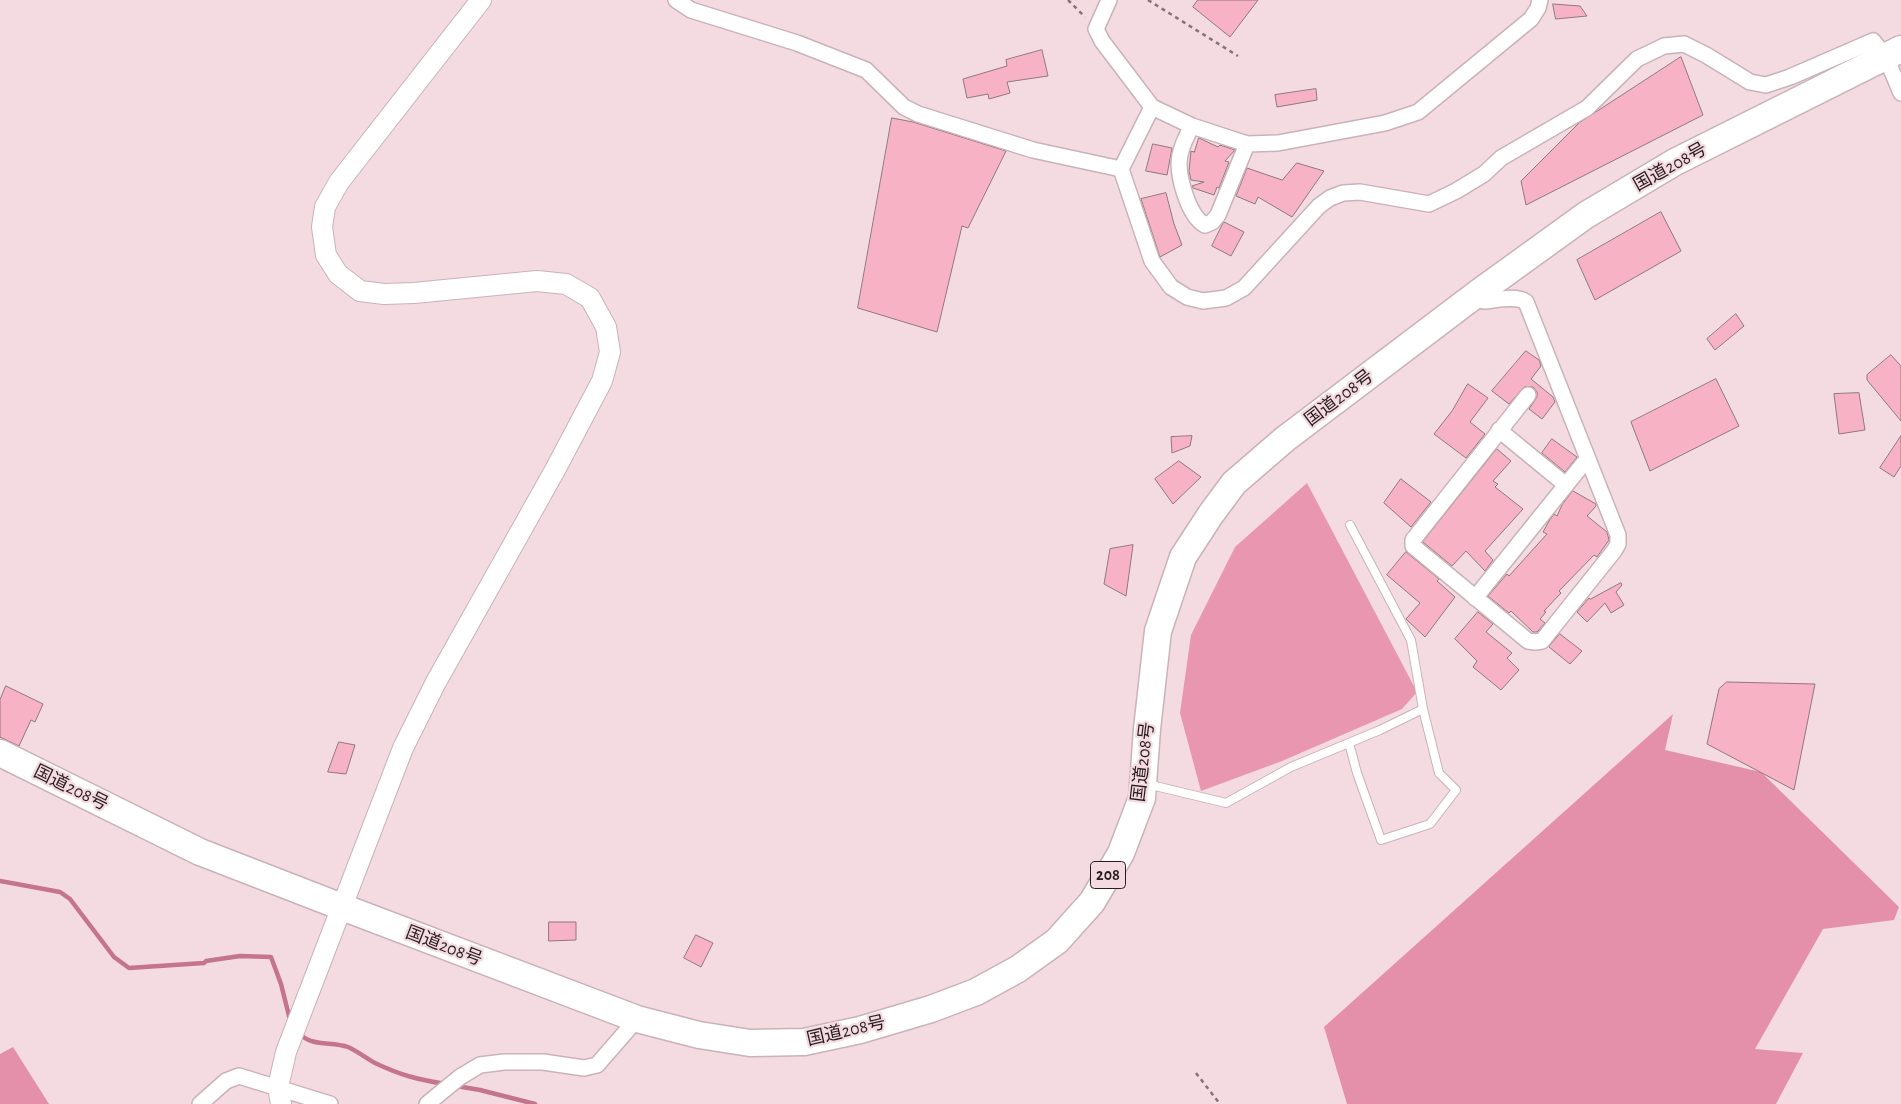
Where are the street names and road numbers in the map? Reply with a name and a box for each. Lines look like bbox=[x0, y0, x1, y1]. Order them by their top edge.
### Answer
street label: 国道208号 bbox=[1630, 138, 1710, 196]
street label: 国道208号 bbox=[1300, 365, 1378, 431]
street label: 国道208号 bbox=[1127, 721, 1159, 803]
street label: 国道208号 bbox=[30, 761, 112, 815]
road number: 208 bbox=[1090, 862, 1126, 888]
street label: 国道208号 bbox=[403, 922, 485, 970]
street label: 国道208号 bbox=[804, 1011, 888, 1051]

